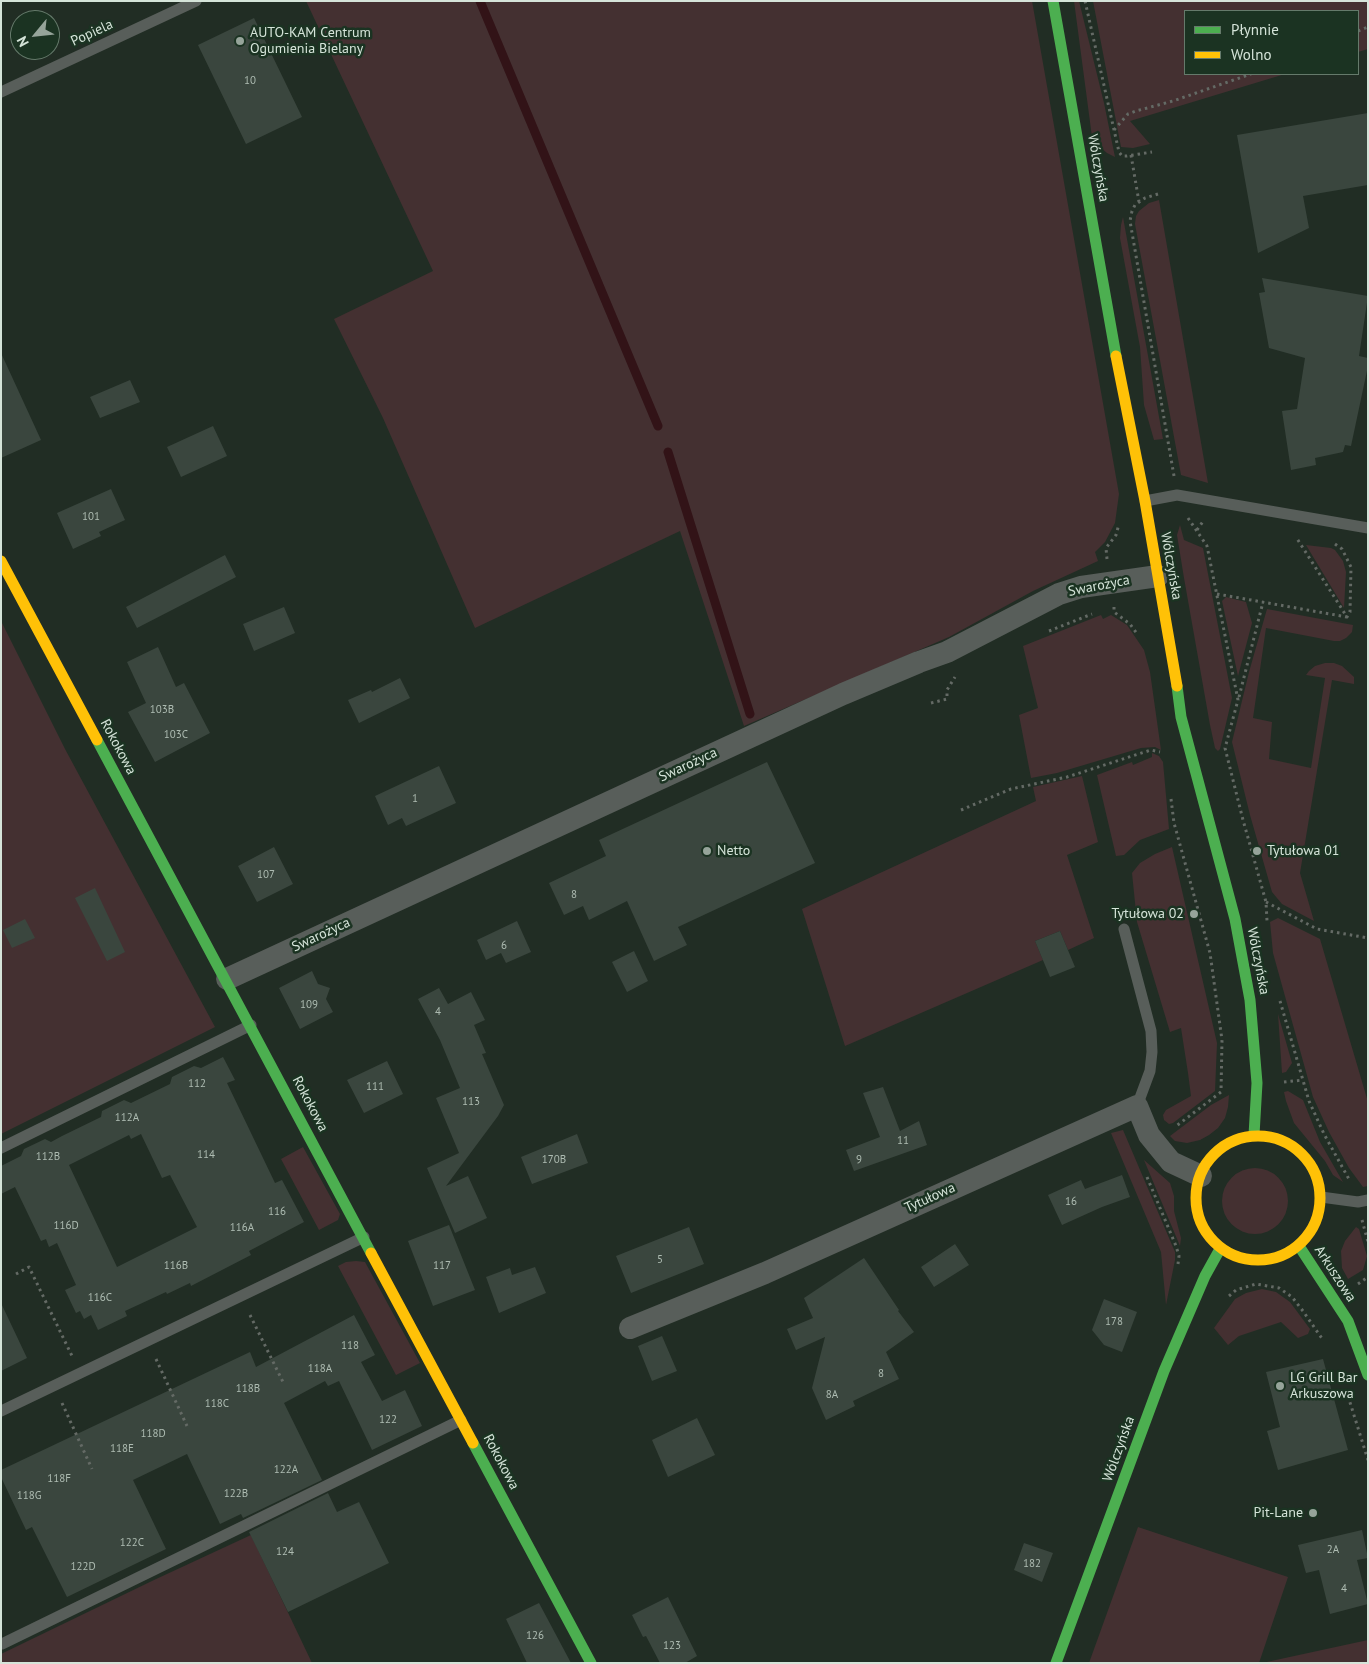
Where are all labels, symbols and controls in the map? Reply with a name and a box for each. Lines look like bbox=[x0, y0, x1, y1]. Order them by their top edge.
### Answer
north arrow bbox=[10, 10, 60, 60]
legend bbox=[1184, 10, 1359, 75]
street label: Popiela bbox=[68, 16, 116, 50]
text: Płynnie bbox=[1231, 20, 1279, 39]
place label: AUTO-KAM Centrum Ogumienia Bielany bbox=[250, 25, 371, 58]
text: N bbox=[13, 33, 33, 50]
marker: AUTO-KAM Centrum Ogumienia Bielany bbox=[234, 35, 246, 47]
text: Wolno bbox=[1231, 45, 1271, 64]
house number: 10 bbox=[244, 74, 256, 88]
street label: Wólczyńska bbox=[1084, 133, 1112, 203]
house number: 101 bbox=[82, 510, 100, 524]
street label: Wólczyńska bbox=[1157, 531, 1185, 601]
street label: Swarożyca bbox=[1067, 572, 1131, 600]
house number: 103B bbox=[150, 703, 174, 717]
street label: Rokokowa bbox=[96, 716, 140, 778]
house number: 103C bbox=[164, 728, 188, 742]
street label: Swarożyca bbox=[656, 744, 720, 786]
house number: 1 bbox=[412, 792, 418, 806]
place label: Netto bbox=[717, 843, 750, 859]
place label: Tytułowa 01 bbox=[1267, 843, 1339, 859]
marker: Netto bbox=[701, 845, 713, 857]
marker: Tytułowa 01 bbox=[1251, 845, 1263, 857]
house number: 107 bbox=[257, 868, 275, 882]
house number: 8 bbox=[571, 888, 577, 902]
place label: Tytułowa 02 bbox=[1112, 906, 1184, 922]
marker: Tytułowa 02 bbox=[1188, 908, 1200, 920]
street label: Swarożyca bbox=[289, 914, 353, 956]
street label: Wólczyńska bbox=[1243, 926, 1273, 996]
house number: 6 bbox=[501, 939, 507, 953]
house number: 109 bbox=[300, 998, 318, 1012]
house number: 4 bbox=[435, 1005, 441, 1019]
street label: Rokokowa bbox=[288, 1073, 332, 1135]
house number: 112 bbox=[188, 1077, 206, 1091]
house number: 111 bbox=[366, 1080, 384, 1094]
house number: 113 bbox=[462, 1095, 480, 1109]
house number: 112A bbox=[115, 1111, 139, 1125]
house number: 11 bbox=[897, 1134, 909, 1148]
house number: 114 bbox=[197, 1148, 215, 1162]
house number: 112B bbox=[36, 1150, 60, 1164]
house number: 170B bbox=[542, 1153, 566, 1167]
house number: 9 bbox=[856, 1153, 862, 1167]
street label: Tytułowa bbox=[902, 1179, 958, 1217]
house number: 16 bbox=[1065, 1195, 1077, 1209]
house number: 116 bbox=[268, 1205, 286, 1219]
house number: 116D bbox=[53, 1219, 79, 1233]
house number: 116A bbox=[230, 1221, 254, 1235]
street label: Arkuszowa bbox=[1311, 1243, 1359, 1305]
house number: 5 bbox=[657, 1253, 663, 1267]
house number: 116B bbox=[164, 1259, 188, 1273]
house number: 117 bbox=[433, 1259, 451, 1273]
house number: 116C bbox=[88, 1291, 112, 1305]
house number: 178 bbox=[1105, 1315, 1123, 1329]
house number: 118 bbox=[341, 1339, 359, 1353]
house number: 118A bbox=[308, 1362, 332, 1376]
house number: 8 bbox=[878, 1367, 884, 1381]
place label: LG Grill Bar Arkuszowa bbox=[1290, 1370, 1357, 1402]
marker: LG Grill Bar Arkuszowa bbox=[1274, 1380, 1286, 1392]
house number: 118B bbox=[236, 1382, 260, 1396]
house number: 8A bbox=[826, 1388, 838, 1402]
house number: 118C bbox=[205, 1397, 229, 1411]
house number: 122 bbox=[379, 1413, 397, 1427]
street label: Wólczyńska bbox=[1099, 1414, 1139, 1484]
house number: 118D bbox=[140, 1427, 166, 1441]
street label: Rokokowa bbox=[479, 1431, 523, 1493]
house number: 118E bbox=[110, 1442, 134, 1456]
house number: 122A bbox=[274, 1463, 298, 1477]
house number: 118F bbox=[47, 1472, 71, 1486]
house number: 122B bbox=[224, 1487, 248, 1501]
house number: 118G bbox=[17, 1489, 41, 1503]
place label: Pit-Lane bbox=[1253, 1505, 1303, 1521]
marker: Pit-Lane bbox=[1307, 1507, 1319, 1519]
house number: 122C bbox=[120, 1536, 144, 1550]
house number: 2A bbox=[1327, 1543, 1339, 1557]
house number: 124 bbox=[276, 1545, 294, 1559]
house number: 182 bbox=[1023, 1557, 1041, 1571]
house number: 122D bbox=[70, 1560, 96, 1574]
house number: 4 bbox=[1341, 1582, 1347, 1596]
house number: 126 bbox=[526, 1629, 544, 1643]
house number: 123 bbox=[663, 1639, 681, 1653]

